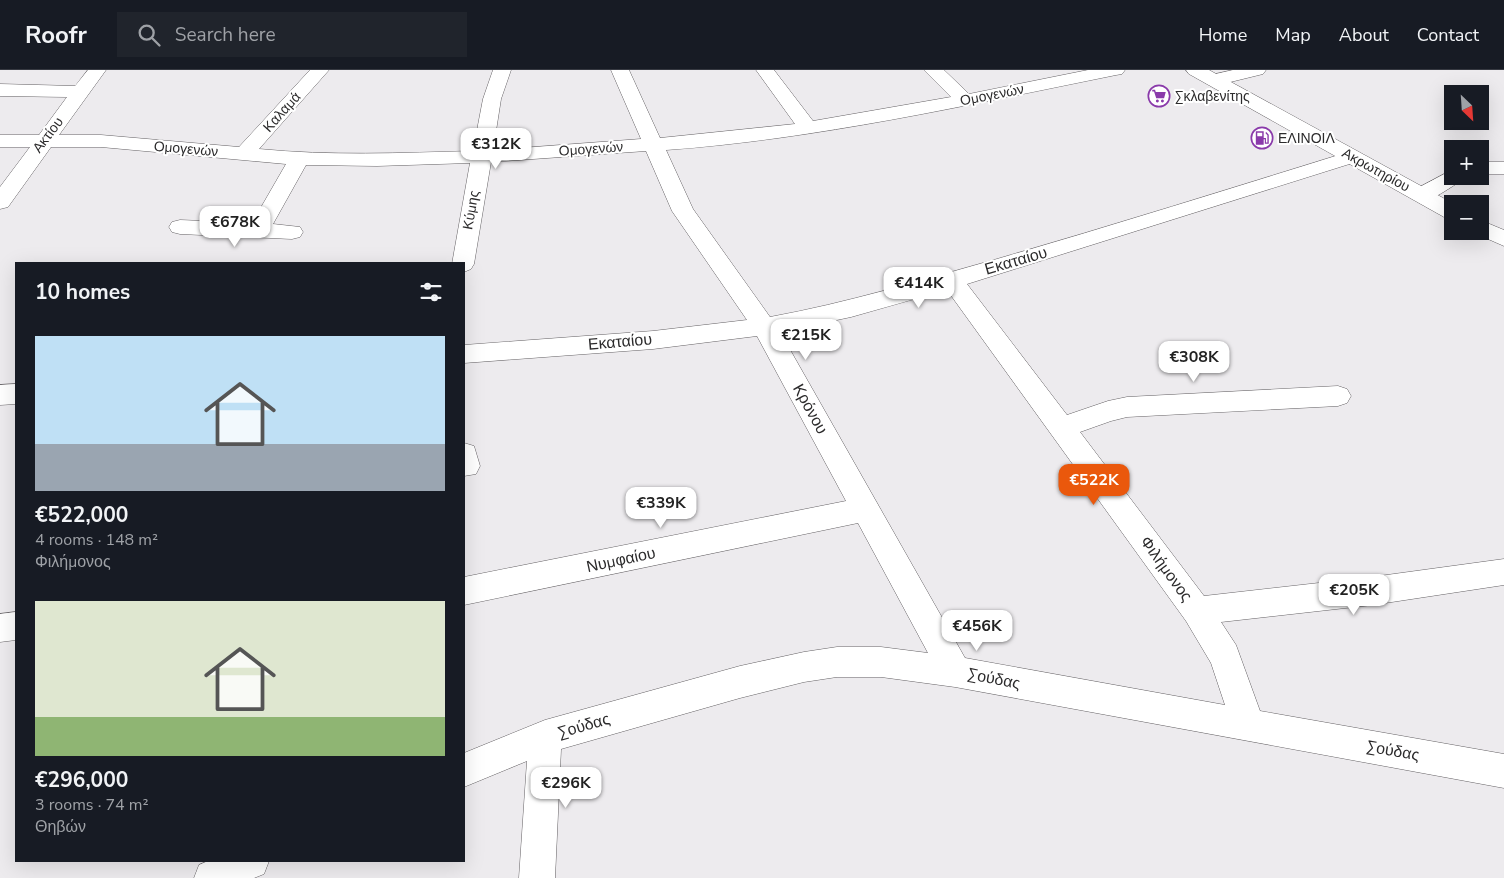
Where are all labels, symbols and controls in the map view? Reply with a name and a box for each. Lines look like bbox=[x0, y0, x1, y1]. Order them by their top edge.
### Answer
search box bbox=[117, 12, 467, 57]
text: Roofr bbox=[25, 19, 87, 51]
icon: search bbox=[135, 21, 163, 49]
text: Search here bbox=[175, 22, 276, 48]
text: Home bbox=[1199, 23, 1247, 47]
text: Map bbox=[1275, 23, 1311, 47]
text: About bbox=[1339, 23, 1389, 47]
text: Contact bbox=[1417, 23, 1479, 47]
street label: Ομογενών bbox=[958, 80, 1026, 110]
supermarket icon: Σκλαβενίτης bbox=[1147, 84, 1171, 108]
north arrow bbox=[1444, 85, 1489, 130]
map controls bbox=[1444, 85, 1489, 240]
place label: Σκλαβενίτης bbox=[1175, 87, 1250, 106]
street label: Καλαμά bbox=[259, 88, 305, 136]
street label: Ακτίου bbox=[28, 113, 68, 157]
fuel station icon: ΕΛΙΝΟΙΛ bbox=[1250, 126, 1274, 150]
pin: €312K bbox=[461, 128, 531, 170]
place label: ΕΛΙΝΟΙΛ bbox=[1278, 129, 1335, 148]
text: €312K bbox=[471, 133, 521, 155]
street label: Ομογενών bbox=[153, 137, 219, 161]
street label: Ομογενών bbox=[558, 137, 624, 161]
button: + bbox=[1444, 140, 1489, 185]
street label: Ακρωτηρίου bbox=[1339, 144, 1413, 196]
street label: Κύμης bbox=[458, 189, 484, 231]
button: − bbox=[1444, 195, 1489, 240]
pin: €678K bbox=[200, 206, 270, 248]
text: €678K bbox=[210, 211, 260, 233]
street label: Εκαταίου bbox=[982, 242, 1050, 280]
pin: €414K bbox=[884, 266, 954, 309]
text: €414K bbox=[894, 272, 944, 294]
text: 10 homes bbox=[35, 278, 130, 306]
icon: filters bbox=[417, 278, 445, 306]
pin: €215K bbox=[771, 318, 841, 361]
text: €215K bbox=[781, 324, 831, 346]
street label: Εκαταίου bbox=[587, 328, 653, 356]
pin: €308K bbox=[1159, 340, 1229, 383]
text: €308K bbox=[1169, 346, 1219, 368]
icon: home bbox=[195, 369, 285, 459]
street label: Κρόνου bbox=[787, 380, 833, 438]
pin: €522K bbox=[1059, 464, 1129, 506]
text: €522K bbox=[1069, 469, 1119, 491]
pin: €339K bbox=[626, 486, 696, 529]
text: €339K bbox=[636, 492, 686, 514]
text: €522,000 bbox=[35, 501, 128, 529]
text: 4 rooms · 148 m² bbox=[35, 529, 158, 551]
street label: Φιλήμονος bbox=[1135, 532, 1197, 606]
street label: Νυμφαίου bbox=[584, 542, 658, 578]
text: Φιλήμονος bbox=[35, 551, 111, 573]
pin: €205K bbox=[1319, 574, 1389, 616]
text: €205K bbox=[1329, 579, 1379, 601]
pin: €456K bbox=[942, 610, 1012, 652]
text: €456K bbox=[952, 615, 1002, 637]
icon: home bbox=[195, 634, 285, 724]
street label: Σούδας bbox=[966, 663, 1022, 695]
street label: Σούδας bbox=[555, 708, 613, 744]
street label: Σούδας bbox=[1365, 736, 1421, 766]
text: €296,000 bbox=[35, 766, 128, 794]
pin: €296K bbox=[531, 766, 601, 809]
text: €296K bbox=[541, 772, 591, 794]
text: 3 rooms · 74 m² bbox=[35, 794, 148, 816]
text: Θηβών bbox=[35, 816, 86, 838]

